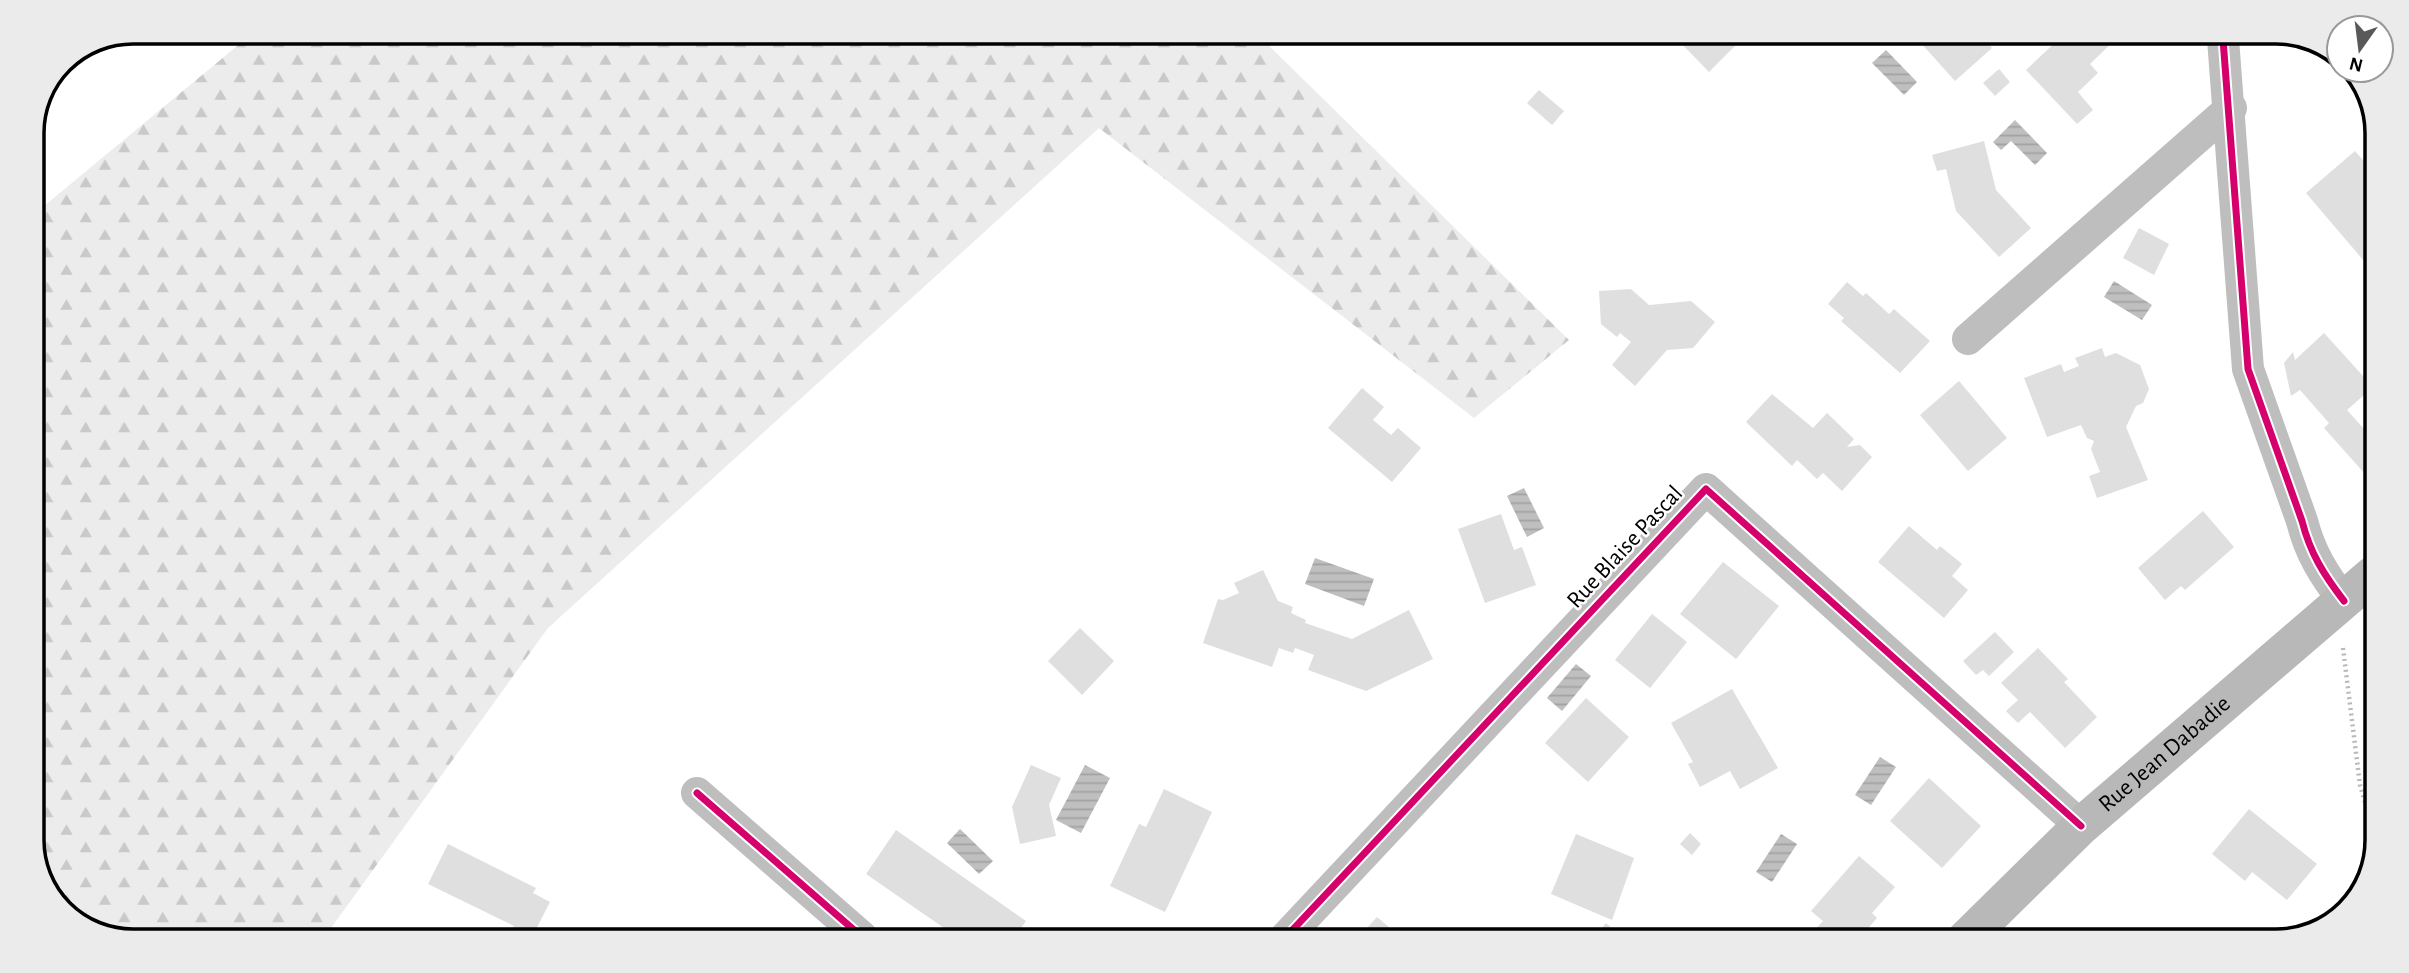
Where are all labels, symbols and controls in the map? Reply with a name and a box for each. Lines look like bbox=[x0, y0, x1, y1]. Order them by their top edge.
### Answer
north arrow bbox=[2325, 14, 2395, 84]
text: N bbox=[2348, 53, 2365, 75]
street label: Rue Blaise Pascal bbox=[1563, 481, 1687, 613]
street label: Rue Jean Dabadie bbox=[2094, 691, 2235, 817]

